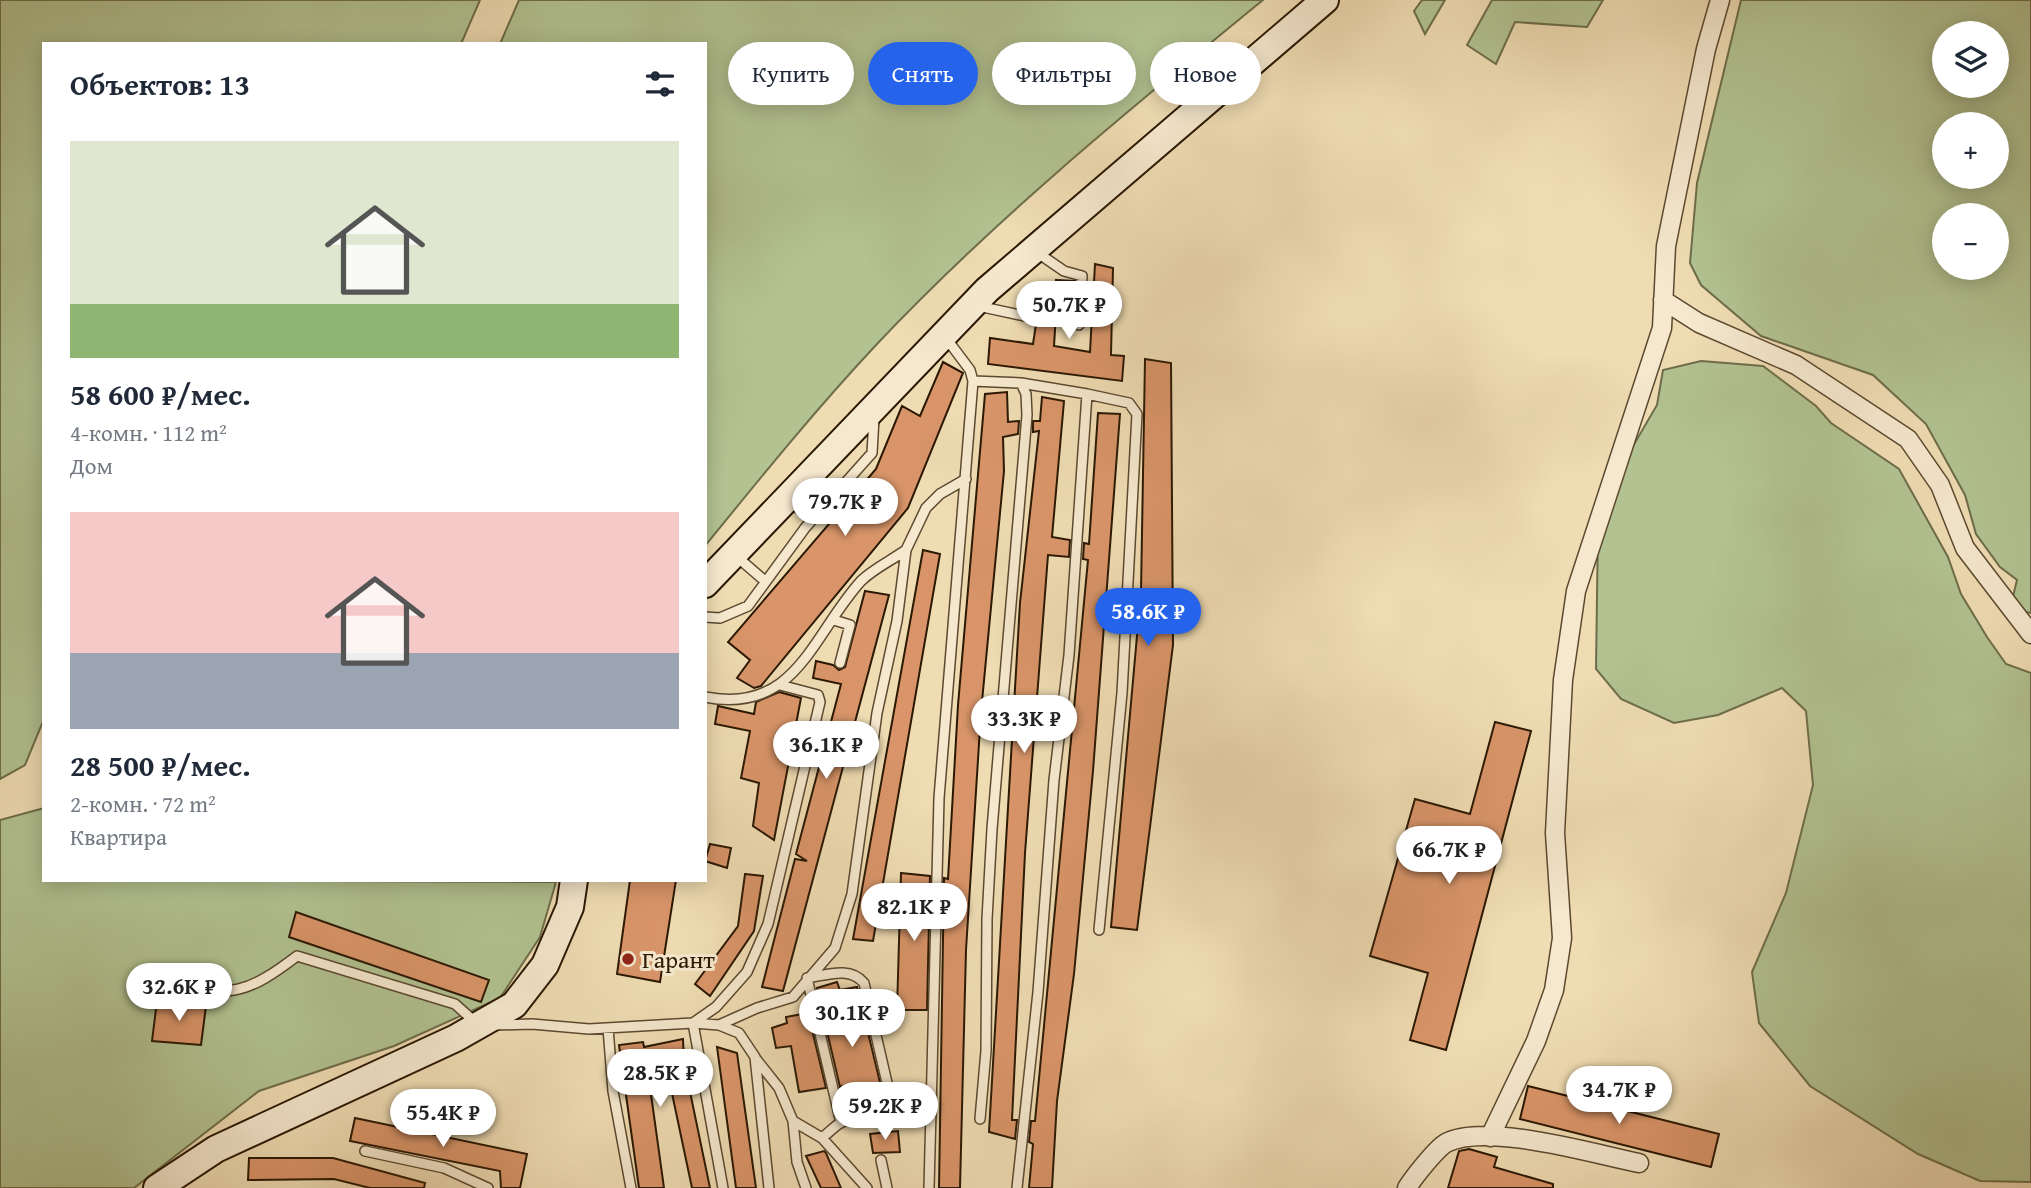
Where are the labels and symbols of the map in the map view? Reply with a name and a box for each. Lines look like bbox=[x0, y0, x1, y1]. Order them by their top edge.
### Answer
pin: 50.7K ₽ bbox=[1004, 282, 1134, 341]
pin: 79.7K ₽ bbox=[780, 478, 910, 538]
pin: 58.6K ₽ bbox=[1083, 588, 1213, 648]
pin: 33.3K ₽ bbox=[959, 696, 1089, 755]
pin: 36.1K ₽ bbox=[761, 722, 891, 781]
pin: 66.7K ₽ bbox=[1384, 826, 1514, 886]
pin: 82.1K ₽ bbox=[849, 884, 979, 943]
place label: Гарант bbox=[642, 942, 715, 977]
marker: Гарант bbox=[620, 951, 636, 967]
pin: 32.6K ₽ bbox=[114, 964, 244, 1023]
pin: 30.1K ₽ bbox=[787, 990, 917, 1049]
pin: 28.5K ₽ bbox=[595, 1050, 725, 1109]
pin: 34.7K ₽ bbox=[1554, 1066, 1684, 1126]
pin: 59.2K ₽ bbox=[820, 1082, 950, 1142]
pin: 55.4K ₽ bbox=[378, 1090, 508, 1149]

